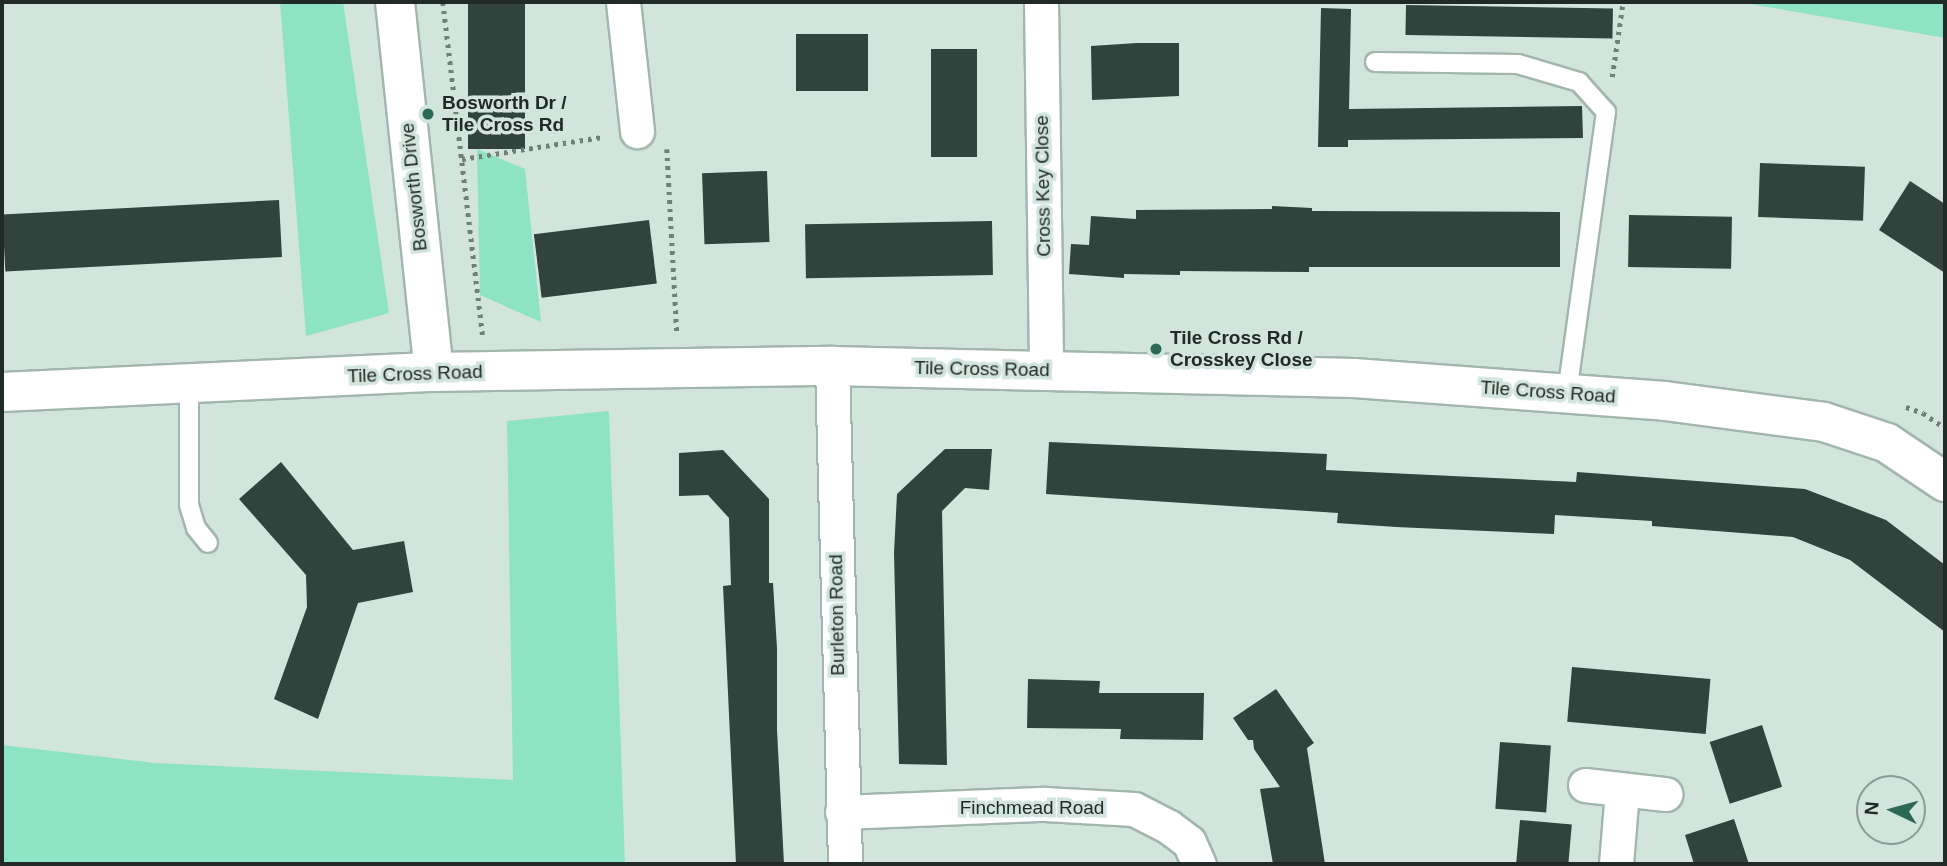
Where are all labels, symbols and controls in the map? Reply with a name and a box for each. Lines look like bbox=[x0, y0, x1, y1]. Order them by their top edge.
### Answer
place label: Bosworth Dr / Tile Cross Rd bbox=[442, 92, 567, 136]
marker: Bosworth Dr / Tile Cross Rd bbox=[420, 106, 436, 122]
street label: Cross Key Close bbox=[1030, 115, 1056, 257]
street label: Bosworth Drive bbox=[396, 122, 432, 252]
place label: Tile Cross Rd / Crosskey Close bbox=[1170, 327, 1313, 371]
marker: Tile Cross Rd / Crosskey Close bbox=[1148, 341, 1164, 357]
street label: Tile Cross Road bbox=[914, 356, 1050, 382]
street label: Tile Cross Road bbox=[347, 360, 483, 388]
street label: Tile Cross Road bbox=[1480, 376, 1616, 408]
street label: Burleton Road bbox=[825, 554, 849, 676]
north arrow bbox=[1856, 775, 1926, 845]
street label: Finchmead Road bbox=[960, 797, 1104, 819]
text: N bbox=[1861, 801, 1883, 816]

